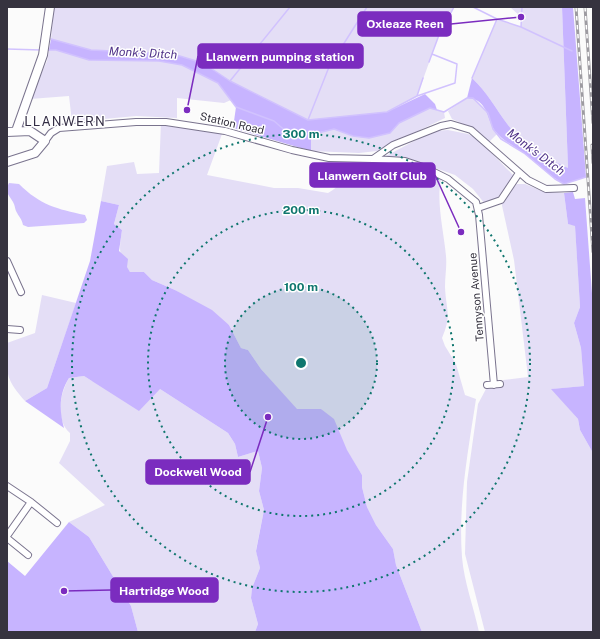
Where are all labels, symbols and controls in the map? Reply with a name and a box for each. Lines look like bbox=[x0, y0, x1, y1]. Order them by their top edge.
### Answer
callout: Oxleaze Reen bbox=[358, 12, 451, 36]
text: Oxleaze Reen bbox=[366, 17, 444, 31]
water label: Monk's Ditch bbox=[108, 44, 178, 62]
callout: Llanwern pumping station bbox=[198, 44, 363, 68]
text: Llanwern pumping station bbox=[206, 50, 354, 64]
street label: Station Road bbox=[199, 110, 265, 136]
district label: LLANWERN bbox=[24, 114, 106, 129]
water label: Monk's Ditch bbox=[504, 126, 568, 178]
text: 300 m bbox=[283, 127, 320, 141]
callout: Llanwern Golf Club bbox=[310, 163, 435, 187]
text: Llanwern Golf Club bbox=[317, 169, 427, 183]
text: 200 m bbox=[283, 203, 319, 217]
street label: Tennyson Avenue bbox=[466, 252, 486, 342]
text: 100 m bbox=[284, 280, 318, 294]
centre of rings bbox=[294, 356, 308, 370]
callout: Dockwell Wood bbox=[146, 460, 250, 484]
text: Dockwell Wood bbox=[154, 465, 242, 479]
callout: Hartridge Wood bbox=[111, 578, 218, 602]
text: Hartridge Wood bbox=[119, 584, 209, 598]

